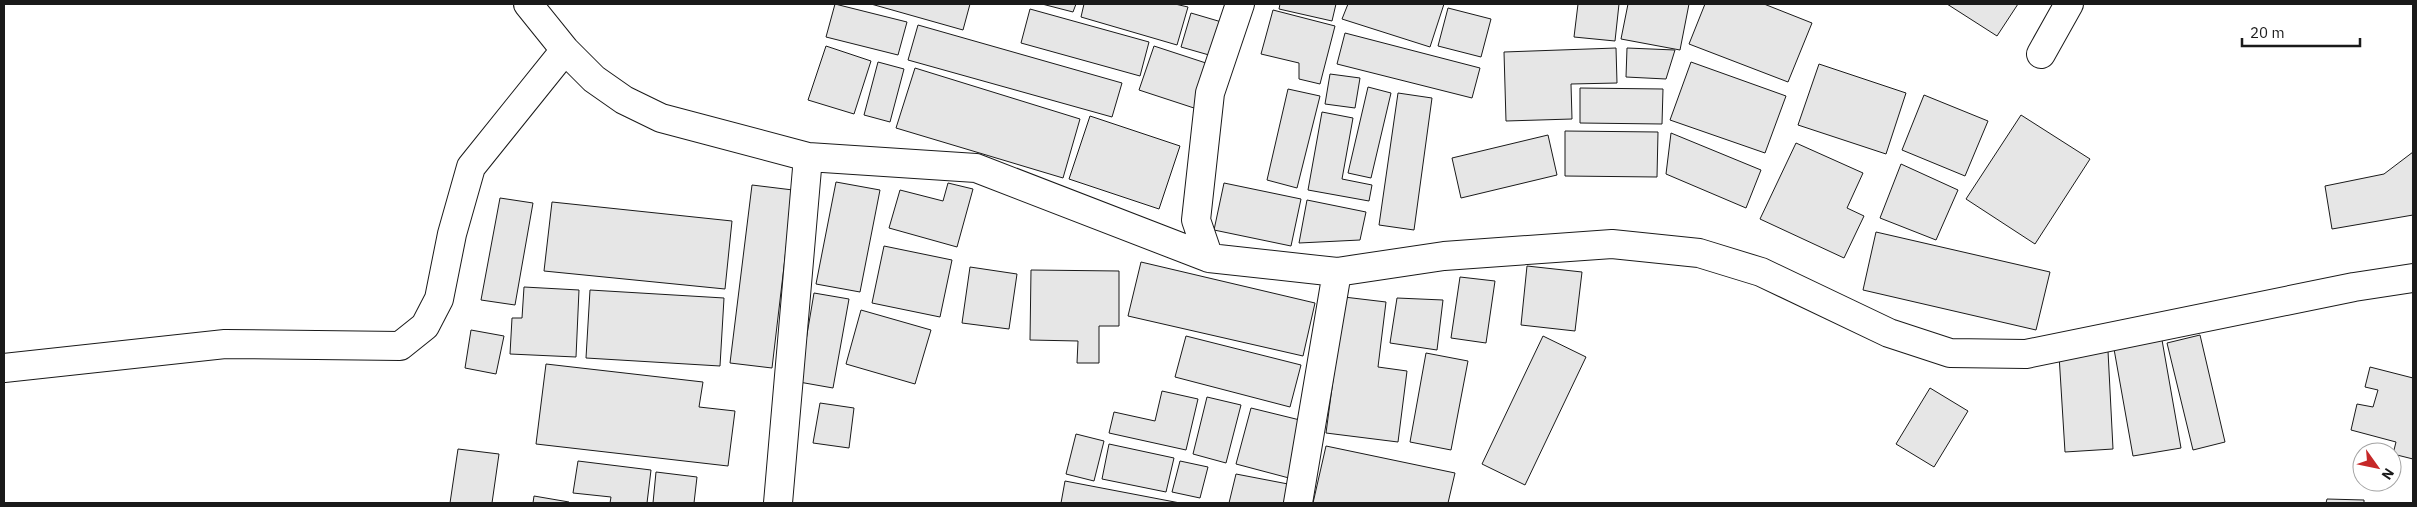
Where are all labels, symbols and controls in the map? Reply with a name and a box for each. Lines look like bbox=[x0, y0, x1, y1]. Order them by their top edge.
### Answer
scale bar bbox=[2242, 15, 2360, 47]
text: 20 m bbox=[2250, 23, 2285, 42]
north arrow bbox=[2352, 442, 2402, 492]
text: N bbox=[2378, 465, 2398, 483]

